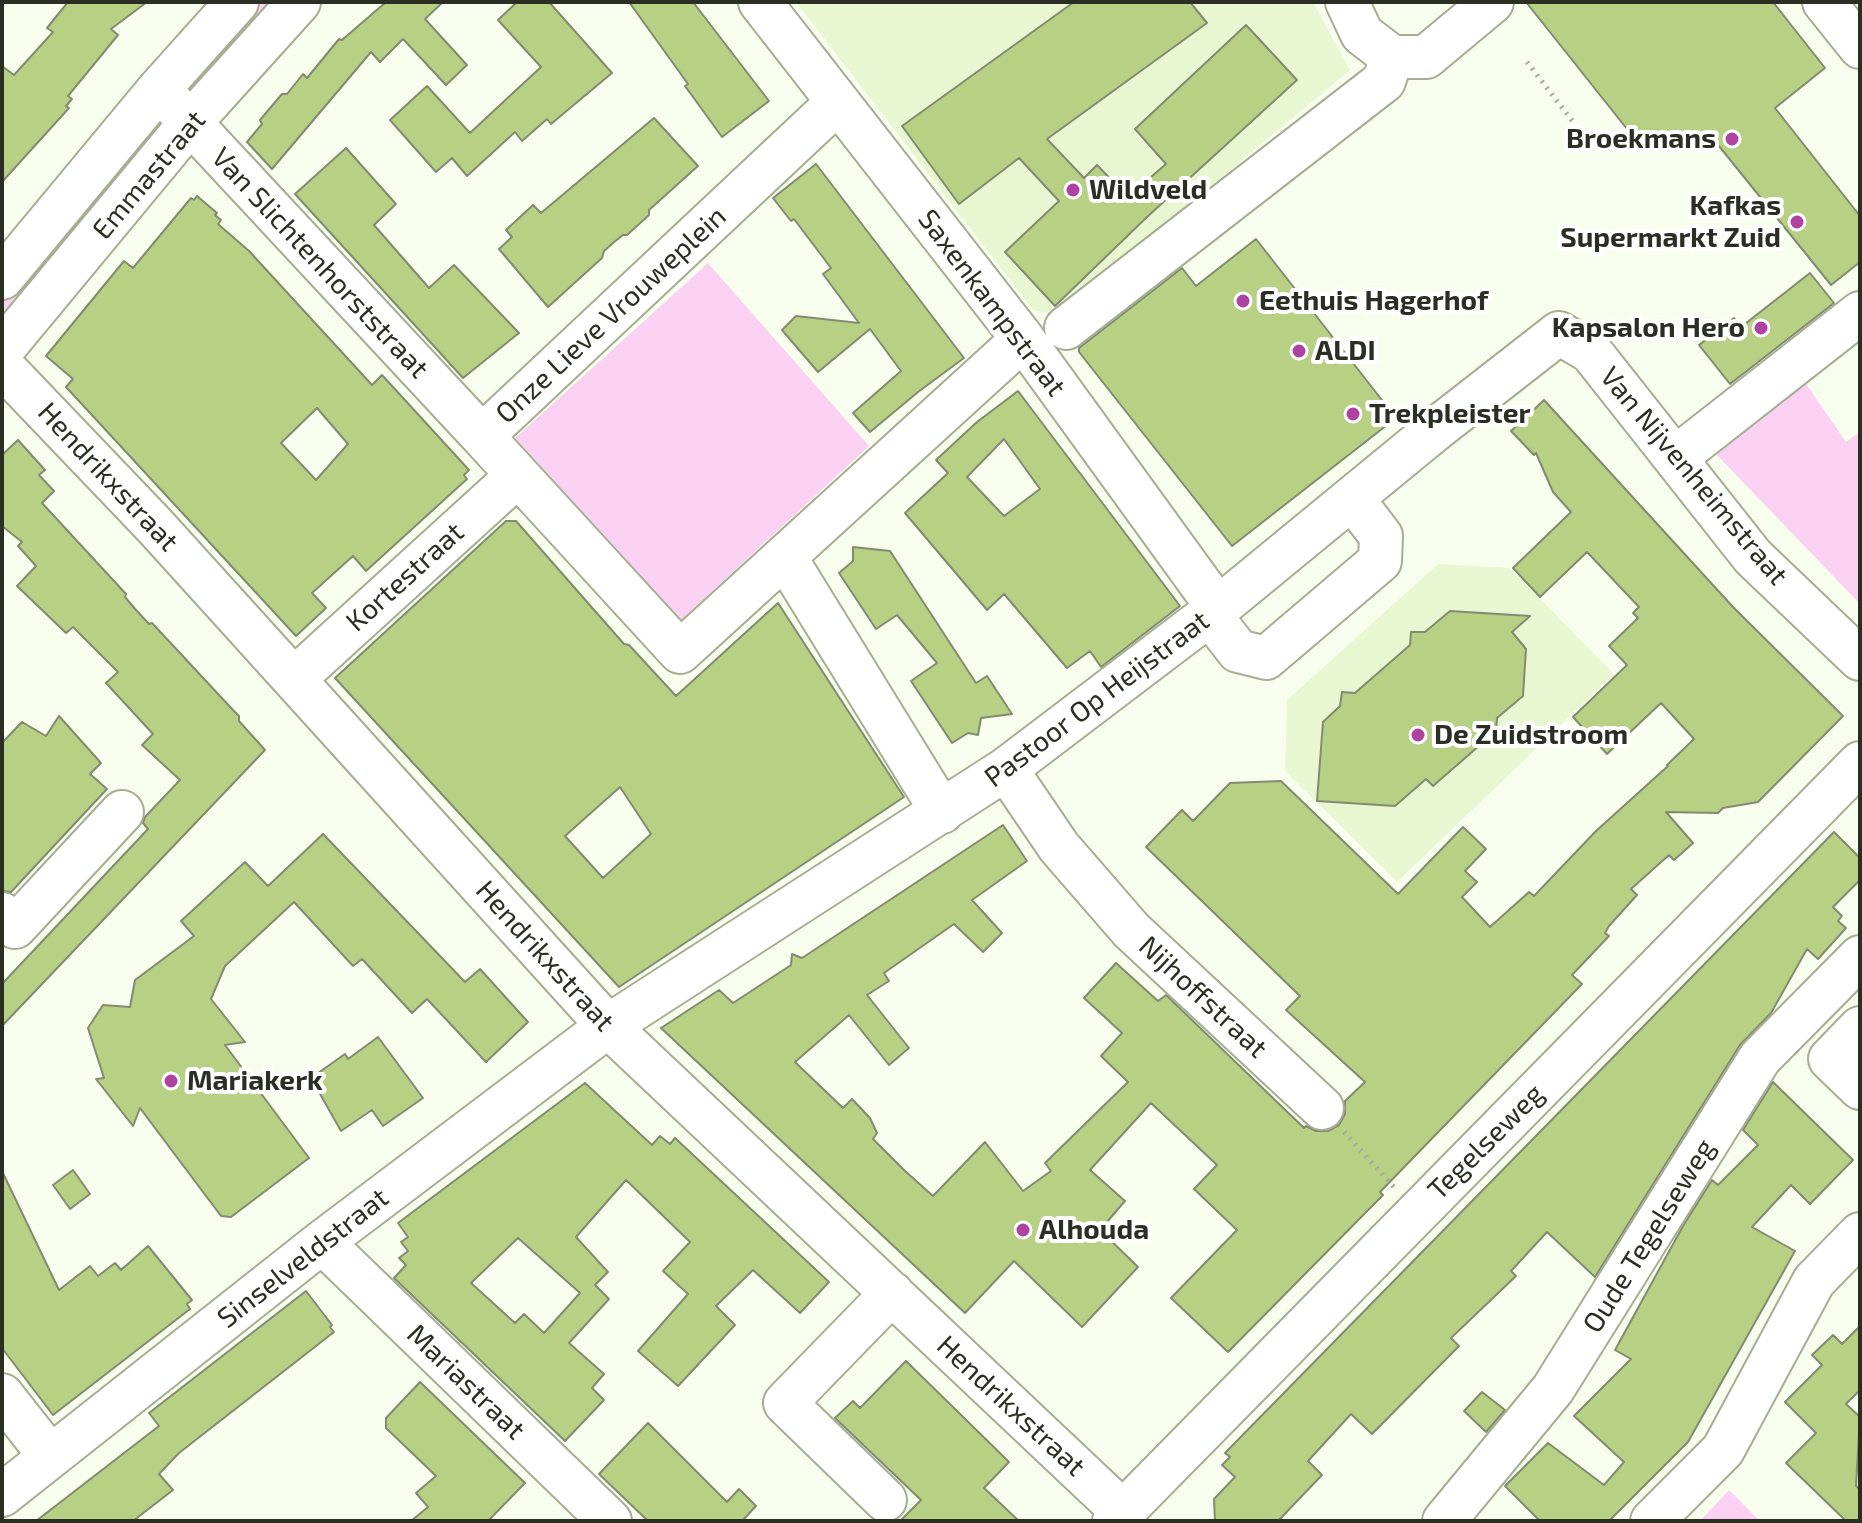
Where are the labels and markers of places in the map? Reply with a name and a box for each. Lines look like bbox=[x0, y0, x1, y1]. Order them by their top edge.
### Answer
place label: Broekmans bbox=[1566, 122, 1716, 156]
marker: Broekmans bbox=[1723, 130, 1741, 148]
place label: Wildveld bbox=[1089, 173, 1207, 207]
marker: Wildveld bbox=[1064, 181, 1082, 199]
place label: Kafkas Supermarkt Zuid bbox=[1560, 189, 1781, 255]
marker: Kafkas Supermarkt Zuid bbox=[1788, 213, 1806, 231]
place label: Eethuis Hagerhof bbox=[1259, 284, 1488, 318]
marker: Eethuis Hagerhof bbox=[1234, 292, 1252, 310]
place label: Kapsalon Hero bbox=[1552, 311, 1745, 345]
marker: Kapsalon Hero bbox=[1752, 319, 1770, 337]
place label: ALDI bbox=[1315, 334, 1376, 368]
marker: ALDI bbox=[1290, 342, 1308, 360]
place label: Trekpleister bbox=[1369, 397, 1530, 431]
marker: Trekpleister bbox=[1344, 405, 1362, 423]
place label: De Zuidstroom bbox=[1434, 718, 1628, 752]
marker: De Zuidstroom bbox=[1409, 726, 1427, 744]
place label: Mariakerk bbox=[187, 1064, 323, 1098]
marker: Mariakerk bbox=[162, 1072, 180, 1090]
place label: Alhouda bbox=[1039, 1213, 1149, 1247]
marker: Alhouda bbox=[1014, 1221, 1032, 1239]

